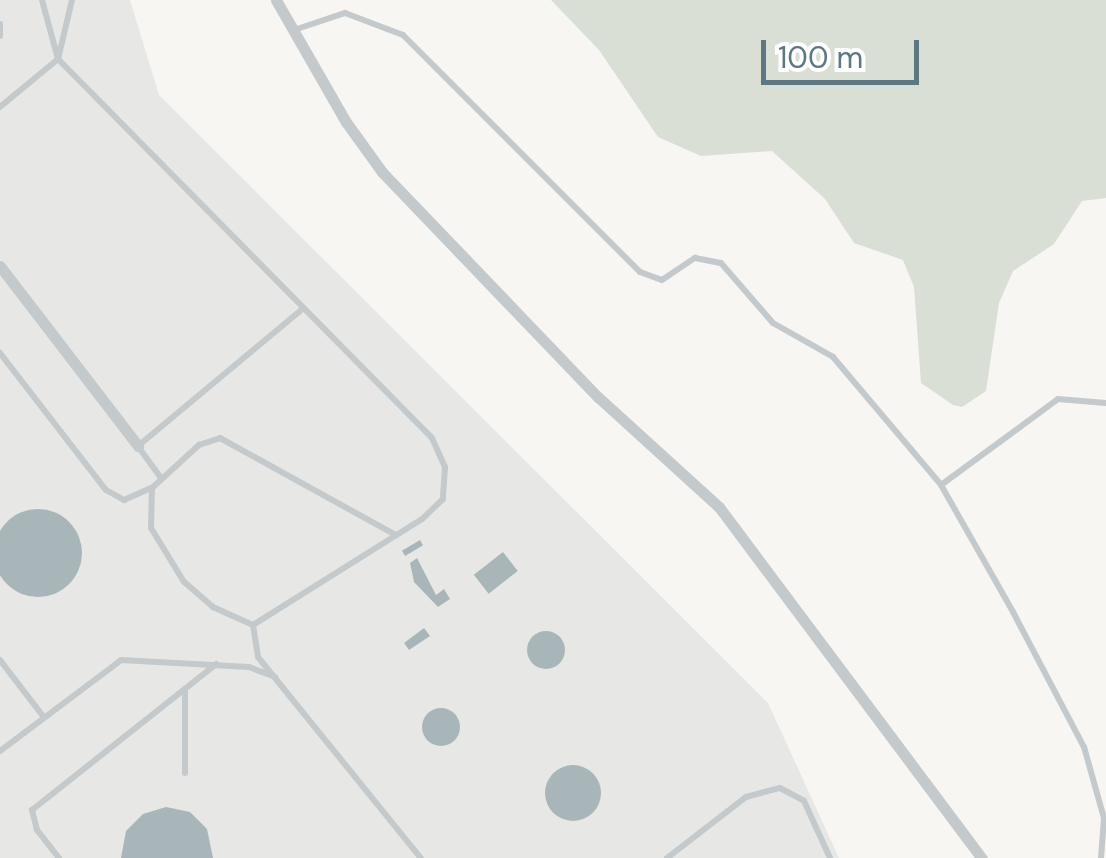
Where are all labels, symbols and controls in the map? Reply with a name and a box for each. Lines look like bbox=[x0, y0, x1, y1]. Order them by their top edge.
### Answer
scale bar bbox=[766, 20, 924, 82]
text: 100 m bbox=[778, 38, 863, 77]

